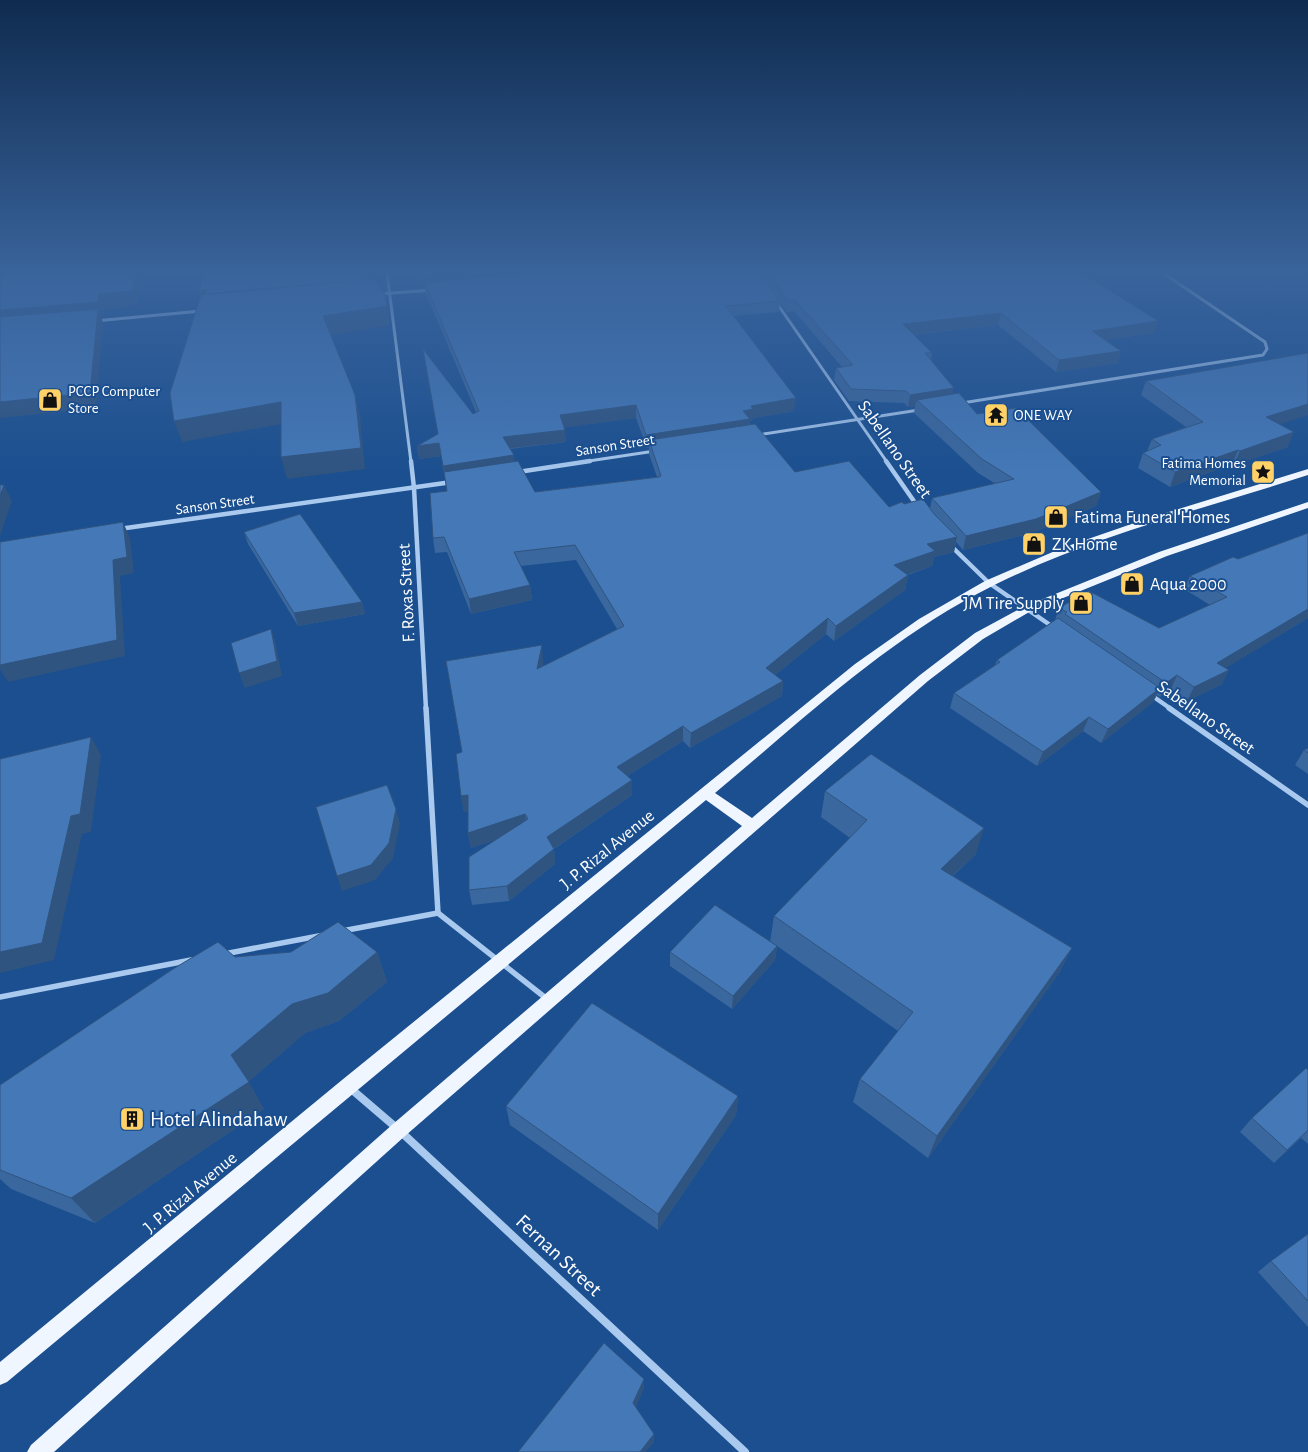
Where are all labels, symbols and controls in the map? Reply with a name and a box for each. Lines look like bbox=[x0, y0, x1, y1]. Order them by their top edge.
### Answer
place label: PCCP Computer Store bbox=[68, 384, 160, 416]
shop icon: PCCP Computer Store bbox=[37, 387, 63, 413]
street label: Sabellano Street bbox=[854, 398, 935, 502]
temple icon: ONE WAY bbox=[983, 402, 1009, 428]
place label: ONE WAY bbox=[1014, 408, 1072, 423]
street label: Sanson Street bbox=[575, 432, 656, 459]
place label: Fatima Homes Memorial bbox=[1162, 456, 1246, 488]
place icon: Fatima Homes Memorial bbox=[1250, 459, 1276, 485]
street label: Sanson Street bbox=[175, 491, 256, 517]
shop icon: Fatima Funeral Homes bbox=[1043, 504, 1069, 530]
place label: Fatima Funeral Homes bbox=[1074, 509, 1230, 527]
shop icon: ZK Home bbox=[1021, 531, 1047, 557]
place label: ZK Home bbox=[1052, 536, 1118, 554]
street label: F. Roxas Street bbox=[395, 543, 419, 643]
shop icon: Aqua 2000 bbox=[1119, 571, 1145, 597]
place label: Aqua 2000 bbox=[1150, 576, 1226, 594]
shop icon: JM Tire Supply bbox=[1068, 590, 1094, 616]
place label: JM Tire Supply bbox=[963, 595, 1064, 613]
street label: Sabellano Street bbox=[1153, 678, 1258, 758]
street label: J. P. Rizal Avenue bbox=[557, 807, 658, 893]
building icon: Hotel Alindahaw bbox=[119, 1106, 145, 1132]
place label: Hotel Alindahaw bbox=[150, 1109, 287, 1130]
street label: J. P. Rizal Avenue bbox=[141, 1149, 241, 1237]
street label: Fernan Street bbox=[512, 1211, 606, 1300]

